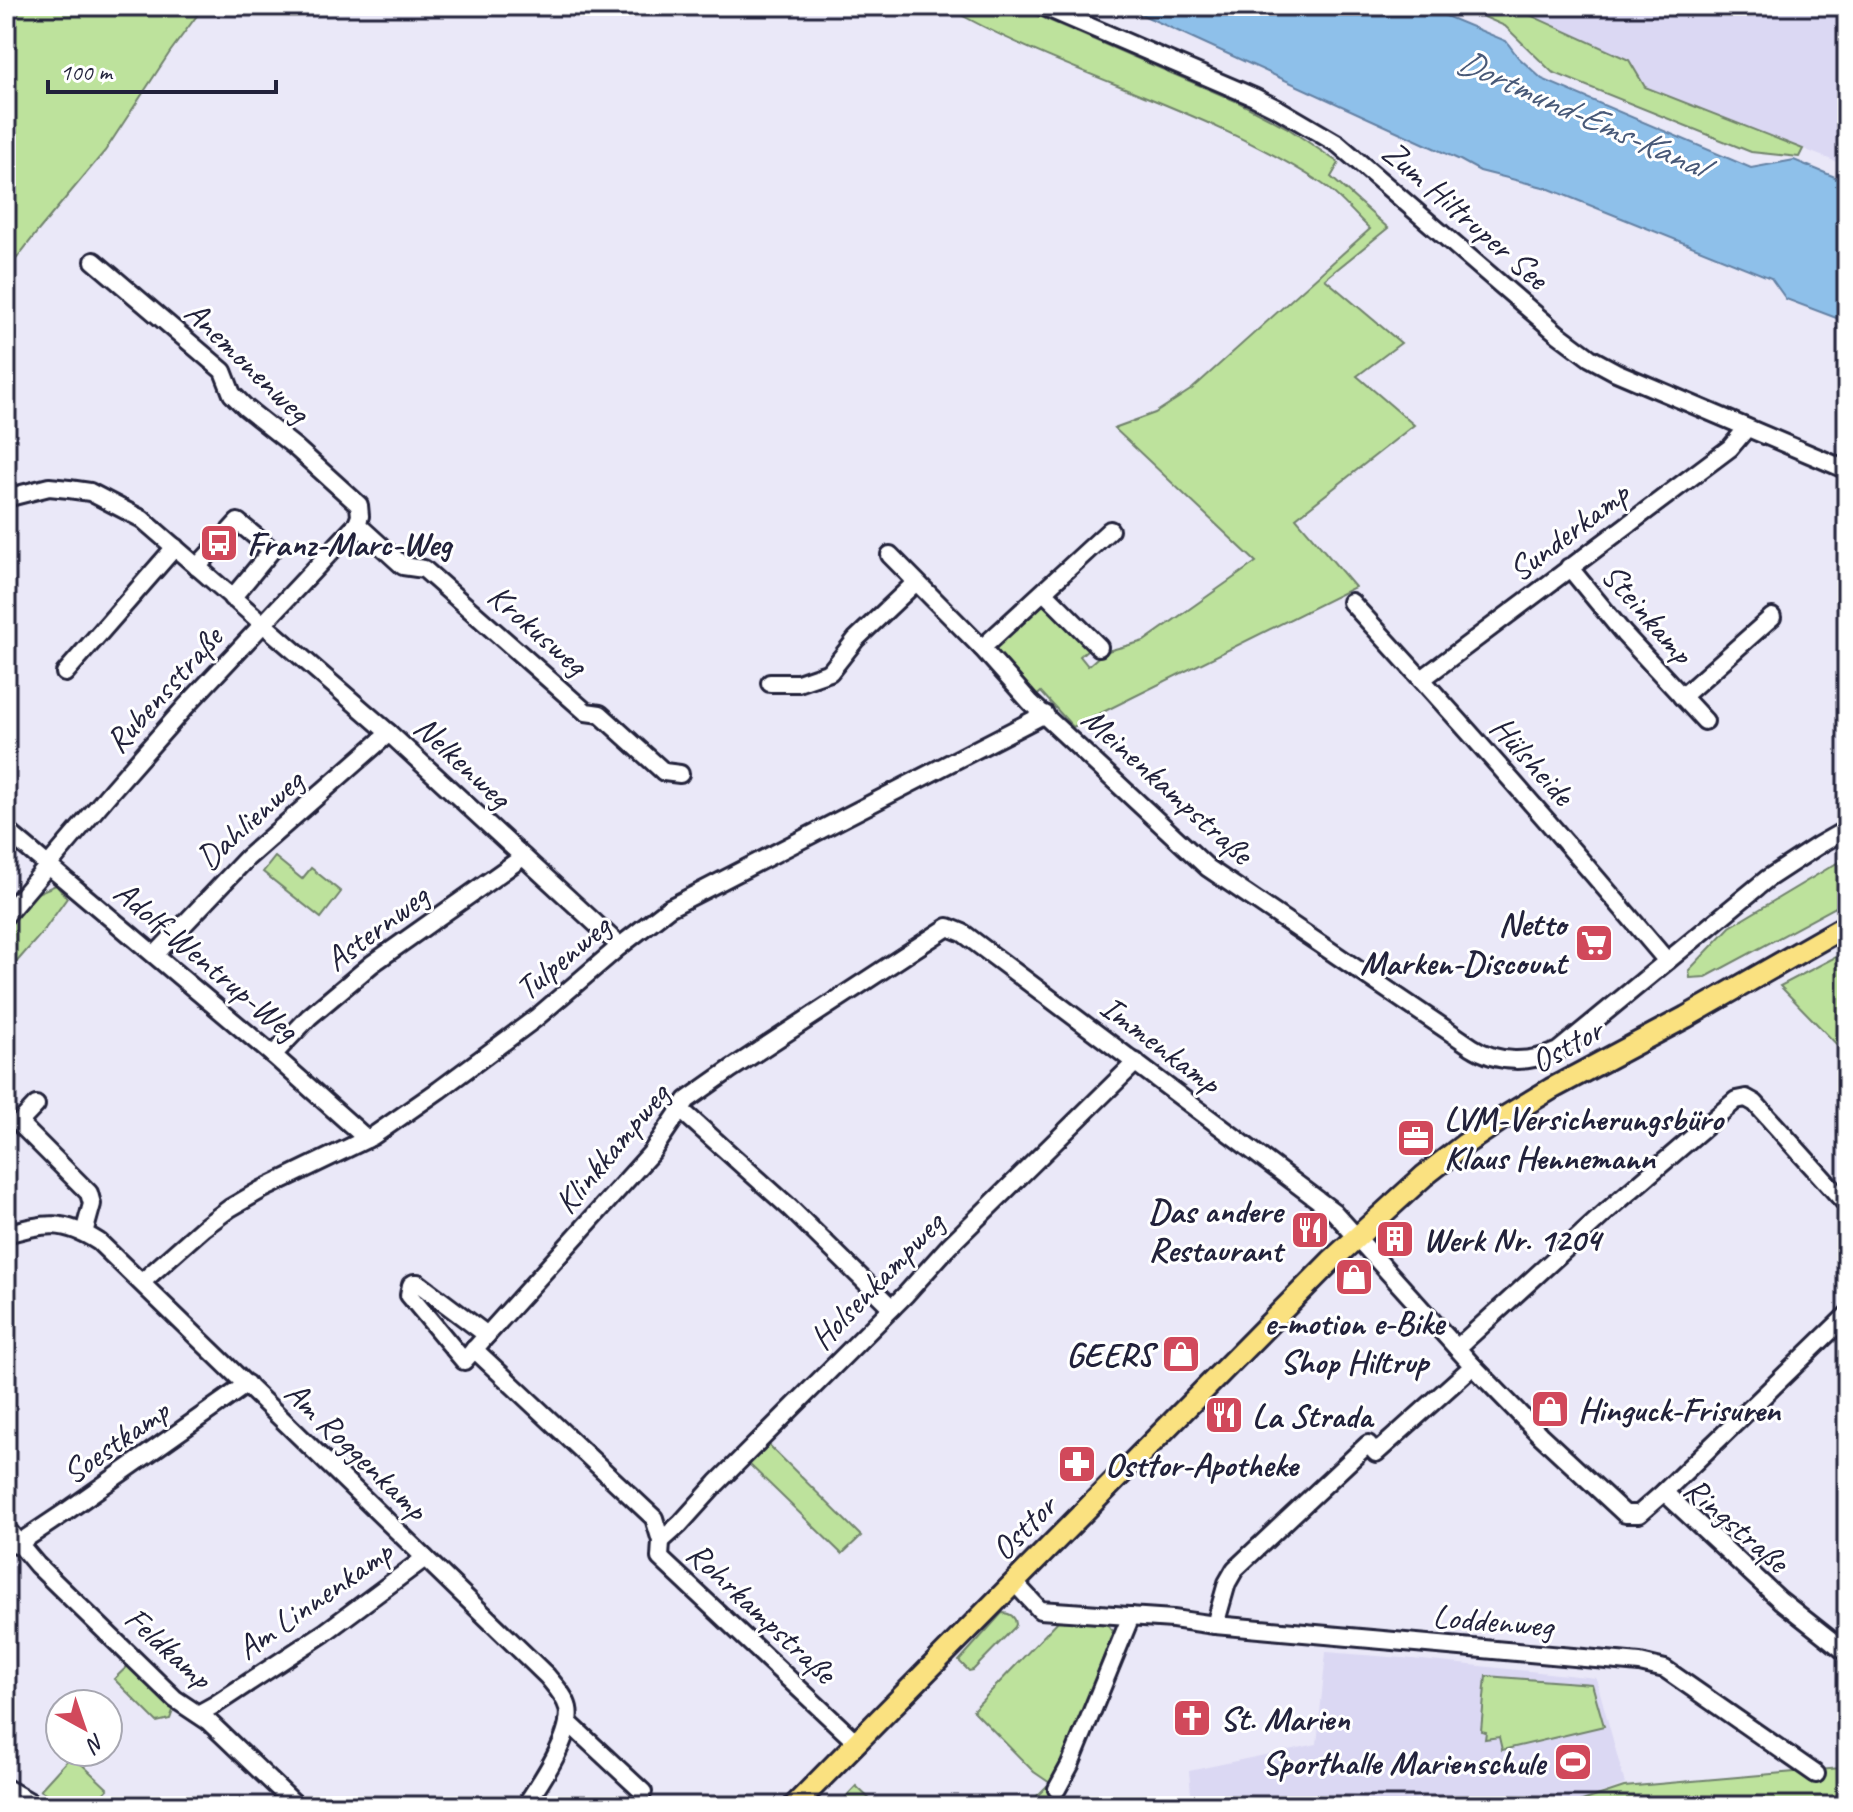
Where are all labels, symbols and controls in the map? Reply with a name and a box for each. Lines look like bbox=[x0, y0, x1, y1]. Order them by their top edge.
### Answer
water label: Dortmund-Ems-Kanal bbox=[1451, 38, 1724, 193]
scale bar bbox=[48, 44, 276, 94]
text: 100 m bbox=[60, 57, 114, 87]
street label: Zum Hiltruper See bbox=[1373, 130, 1559, 300]
street label: Anemonenweg bbox=[176, 291, 321, 433]
street label: Sunderkamp bbox=[1499, 471, 1639, 591]
bus stop icon: Franz-Marc-Weg bbox=[198, 522, 240, 564]
place label: Franz-Marc-Weg bbox=[247, 522, 454, 565]
street label: Steinkamp bbox=[1592, 554, 1704, 674]
street label: Krokusweg bbox=[479, 574, 599, 686]
street label: Rubensstraße bbox=[95, 615, 233, 762]
street label: Meinenkampstraße bbox=[1073, 697, 1264, 876]
street label: Nelkenweg bbox=[405, 706, 522, 819]
street label: Hülsheide bbox=[1481, 706, 1585, 816]
street label: Dahlienweg bbox=[187, 758, 314, 879]
street label: Adolf-Wentrup-Weg bbox=[105, 871, 309, 1051]
street label: Asternweg bbox=[316, 873, 438, 980]
place label: Netto Marken-Discount bbox=[1360, 902, 1570, 984]
street label: Tulpenweg bbox=[506, 903, 621, 1010]
supermarket icon: Netto Marken-Discount bbox=[1573, 922, 1615, 964]
street label: Immenkamp bbox=[1092, 985, 1231, 1105]
street label: Osttor bbox=[1523, 1007, 1613, 1083]
street label: Klinkkampweg bbox=[544, 1072, 680, 1222]
place label: LVM-Versicherungsbüro Klaus Hennemann bbox=[1444, 1097, 1725, 1179]
office icon: LVM-Versicherungsbüro Klaus Hennemann bbox=[1395, 1117, 1437, 1159]
place label: Das andere Restaurant bbox=[1149, 1189, 1286, 1271]
street label: Holsenkampweg bbox=[800, 1200, 955, 1358]
restaurant icon: Das andere Restaurant bbox=[1289, 1209, 1331, 1251]
building icon: Werk Nr. 1204 bbox=[1374, 1218, 1416, 1260]
place label: Werk Nr. 1204 bbox=[1423, 1218, 1604, 1261]
shop icon: e-motion e-Bike Shop Hiltrup bbox=[1333, 1256, 1375, 1298]
place label: e-motion e-Bike Shop Hiltrup bbox=[1264, 1301, 1447, 1383]
place label: GEERS bbox=[1066, 1333, 1158, 1376]
shop icon: GEERS bbox=[1160, 1333, 1202, 1375]
street label: Am Roggenkamp bbox=[276, 1371, 439, 1531]
street label: Soestkamp bbox=[54, 1388, 179, 1494]
shop icon: Hinguck-Frisuren bbox=[1529, 1388, 1571, 1430]
place label: Hinguck-Frisuren bbox=[1578, 1388, 1782, 1431]
restaurant icon: La Strada bbox=[1203, 1394, 1245, 1436]
place label: La Strada bbox=[1252, 1394, 1375, 1437]
pharmacy icon: Osttor-Apotheke bbox=[1056, 1443, 1098, 1485]
place label: Osttor-Apotheke bbox=[1105, 1443, 1300, 1486]
street label: Ringstraße bbox=[1675, 1467, 1800, 1584]
street label: Osttor bbox=[981, 1483, 1068, 1569]
street label: Am Linnenkamp bbox=[228, 1529, 402, 1669]
street label: Rohrkampstraße bbox=[678, 1532, 848, 1695]
street label: Loddenweg bbox=[1431, 1594, 1558, 1647]
street label: Feldkamp bbox=[116, 1597, 223, 1699]
north arrow bbox=[44, 1688, 124, 1768]
church icon: St. Marien bbox=[1171, 1697, 1213, 1739]
place label: St. Marien bbox=[1220, 1697, 1351, 1740]
text: N bbox=[79, 1727, 110, 1760]
place label: Sporthalle Marienschule bbox=[1262, 1741, 1548, 1784]
sports icon: Sporthalle Marienschule bbox=[1552, 1741, 1594, 1783]

